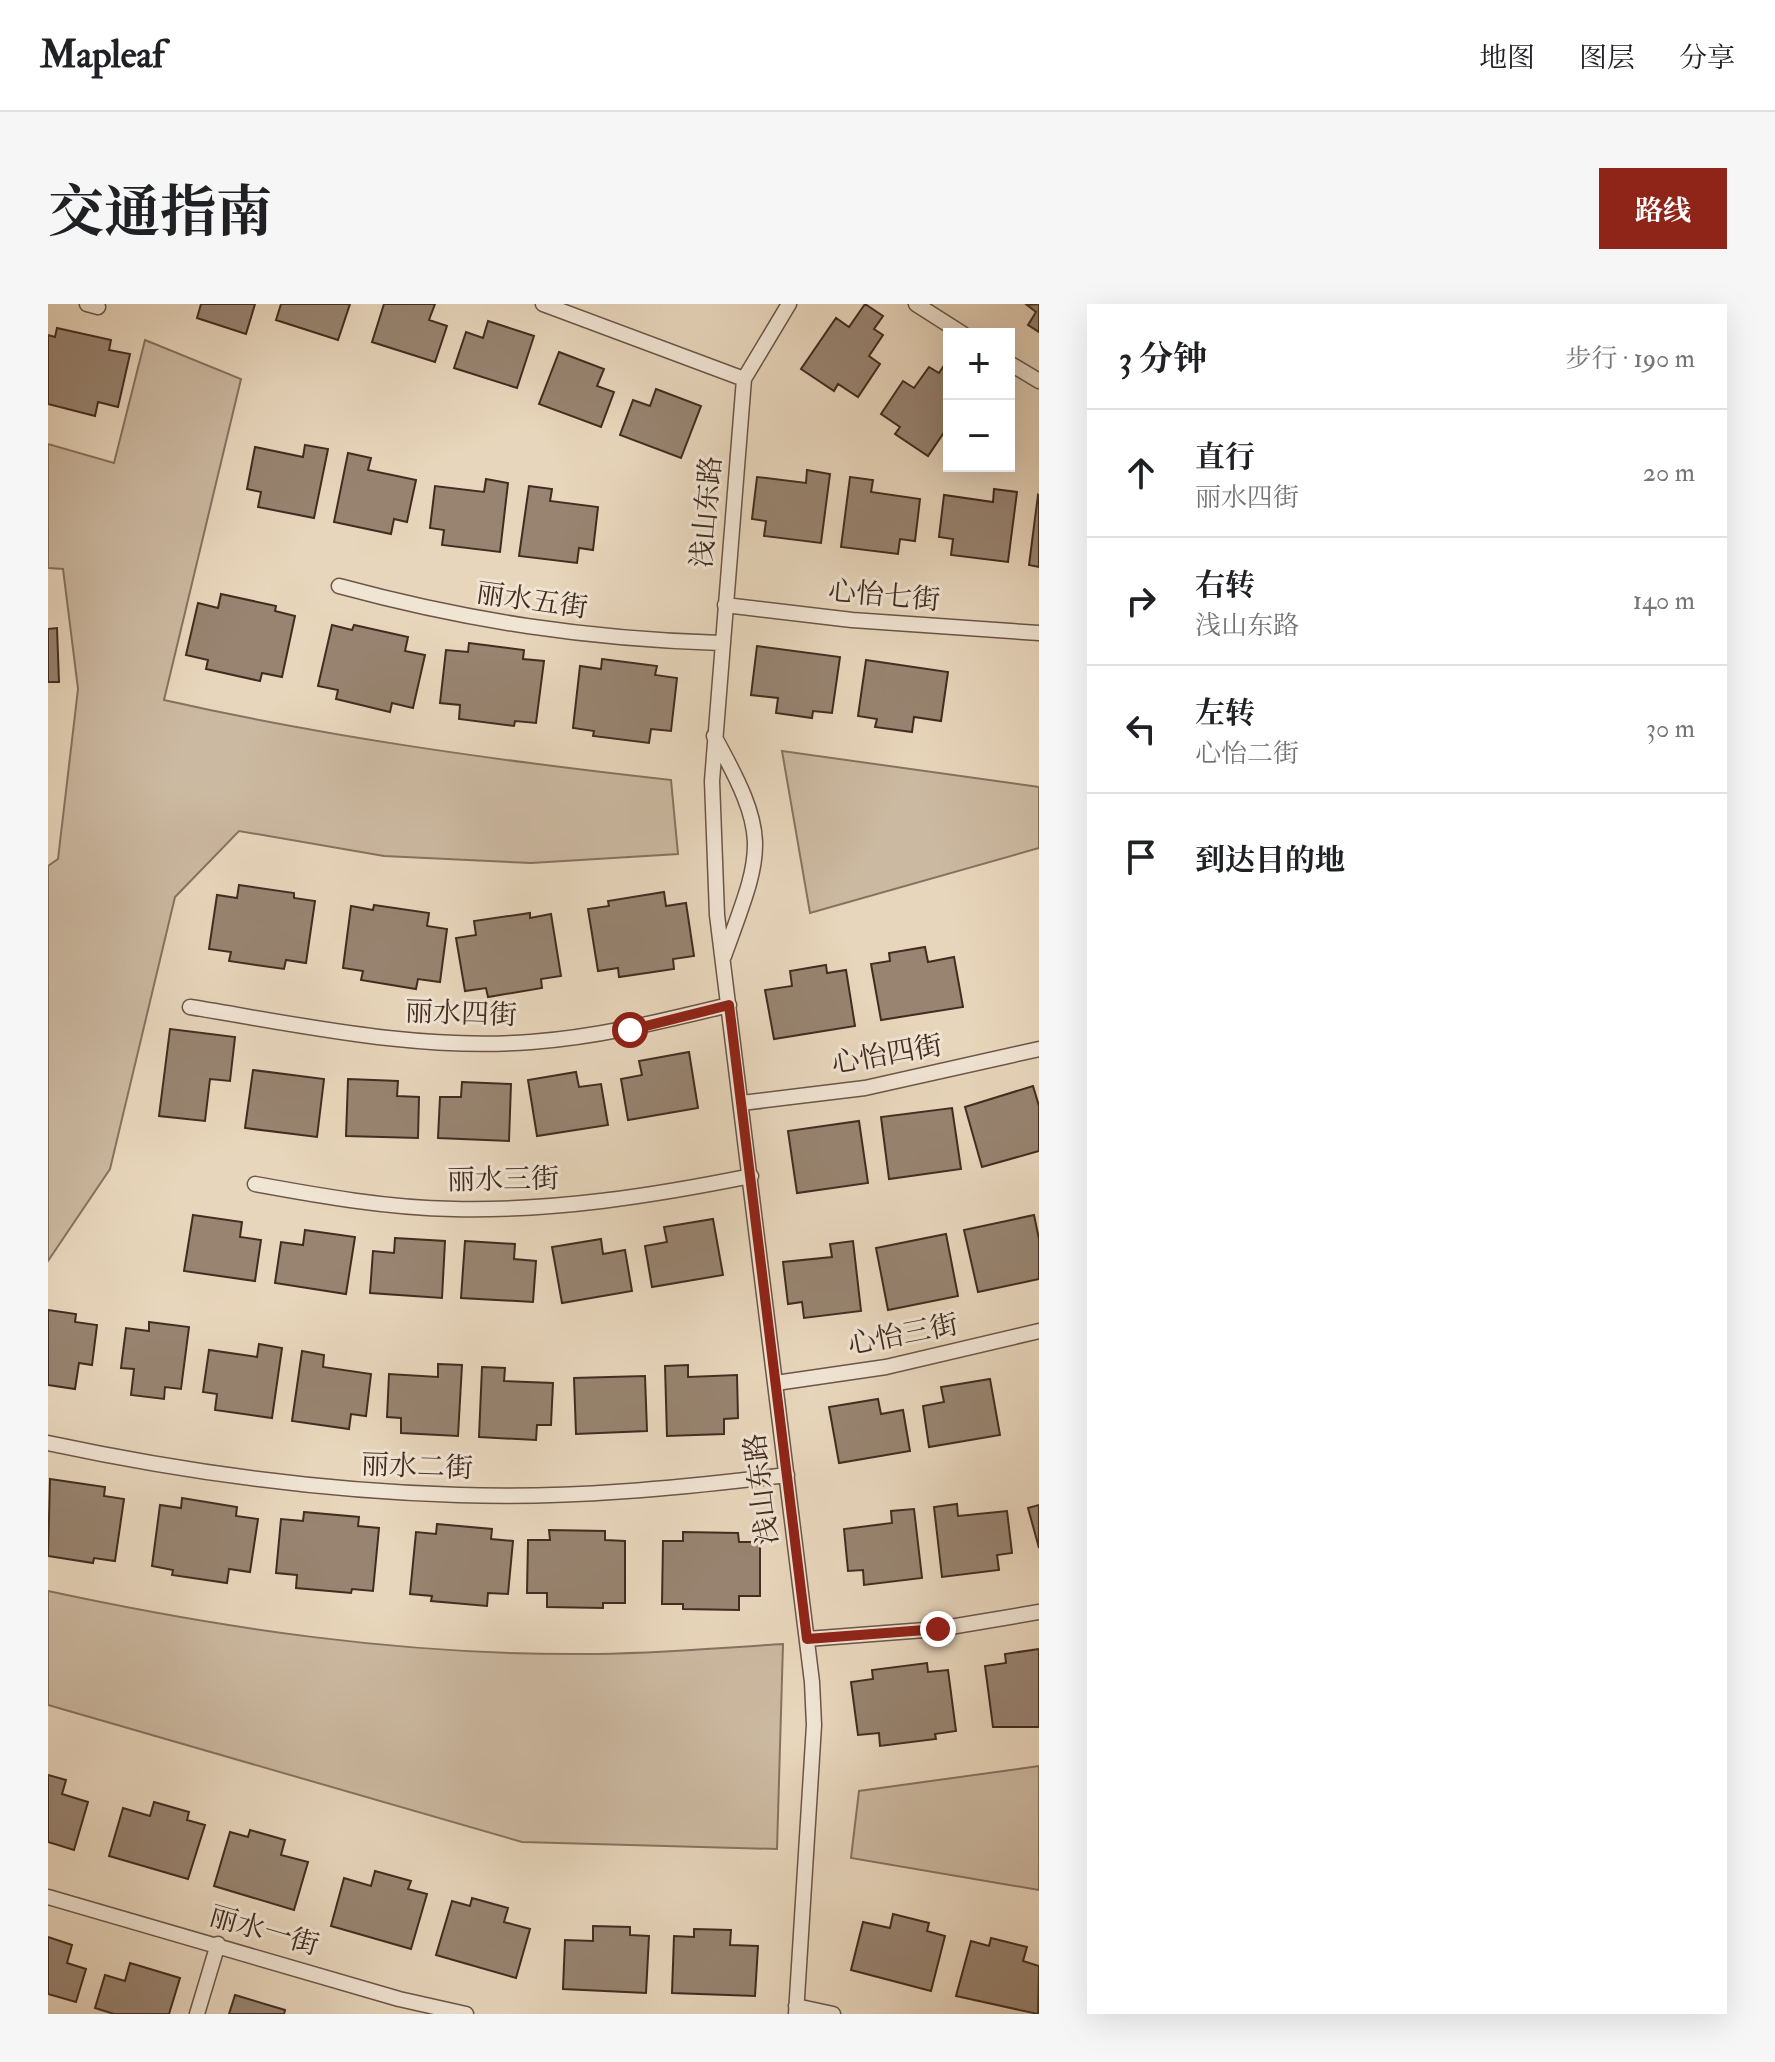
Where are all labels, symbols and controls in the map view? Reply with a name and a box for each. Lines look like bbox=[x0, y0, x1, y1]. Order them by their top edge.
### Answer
text: Mapleaf bbox=[40, 31, 165, 79]
text: 地图 bbox=[1479, 41, 1535, 76]
text: 图层 bbox=[1579, 41, 1635, 76]
text: 分享 bbox=[1679, 41, 1735, 76]
button: 路线 bbox=[1599, 168, 1727, 249]
text: 交通指南 bbox=[48, 178, 272, 249]
map controls bbox=[943, 328, 1015, 472]
button: + bbox=[943, 328, 1015, 400]
text: 3 分钟 bbox=[1119, 338, 1207, 381]
text: 步行 · 190 m bbox=[1565, 343, 1695, 375]
button: − bbox=[943, 400, 1015, 472]
text: 直行 bbox=[1195, 439, 1255, 476]
icon: ahead bbox=[1119, 451, 1163, 495]
street label: 浅山东路 bbox=[685, 455, 729, 569]
text: 20 m bbox=[1643, 457, 1695, 489]
text: 丽水四街 bbox=[1195, 482, 1299, 514]
text: 右转 bbox=[1195, 567, 1255, 604]
street label: 心怡七街 bbox=[827, 574, 941, 618]
street label: 丽水五街 bbox=[474, 576, 590, 626]
icon: right bbox=[1119, 579, 1163, 623]
text: 140 m bbox=[1633, 585, 1695, 617]
text: 浅山东路 bbox=[1195, 610, 1299, 642]
text: 左转 bbox=[1195, 695, 1255, 732]
icon: left bbox=[1119, 707, 1163, 751]
text: 30 m bbox=[1646, 713, 1695, 745]
text: 心怡二街 bbox=[1195, 738, 1299, 770]
icon: arrive bbox=[1119, 835, 1163, 879]
text: 到达目的地 bbox=[1195, 842, 1345, 879]
street label: 丽水四街 bbox=[404, 995, 518, 1033]
route start bbox=[612, 1012, 648, 1048]
street label: 心怡四街 bbox=[829, 1028, 945, 1082]
street label: 丽水三街 bbox=[447, 1162, 559, 1198]
street label: 心怡三街 bbox=[845, 1307, 961, 1363]
street label: 浅山东路 bbox=[738, 1431, 786, 1547]
street label: 丽水二街 bbox=[360, 1448, 474, 1486]
route end bbox=[920, 1611, 956, 1647]
street label: 丽水一街 bbox=[205, 1899, 323, 1963]

